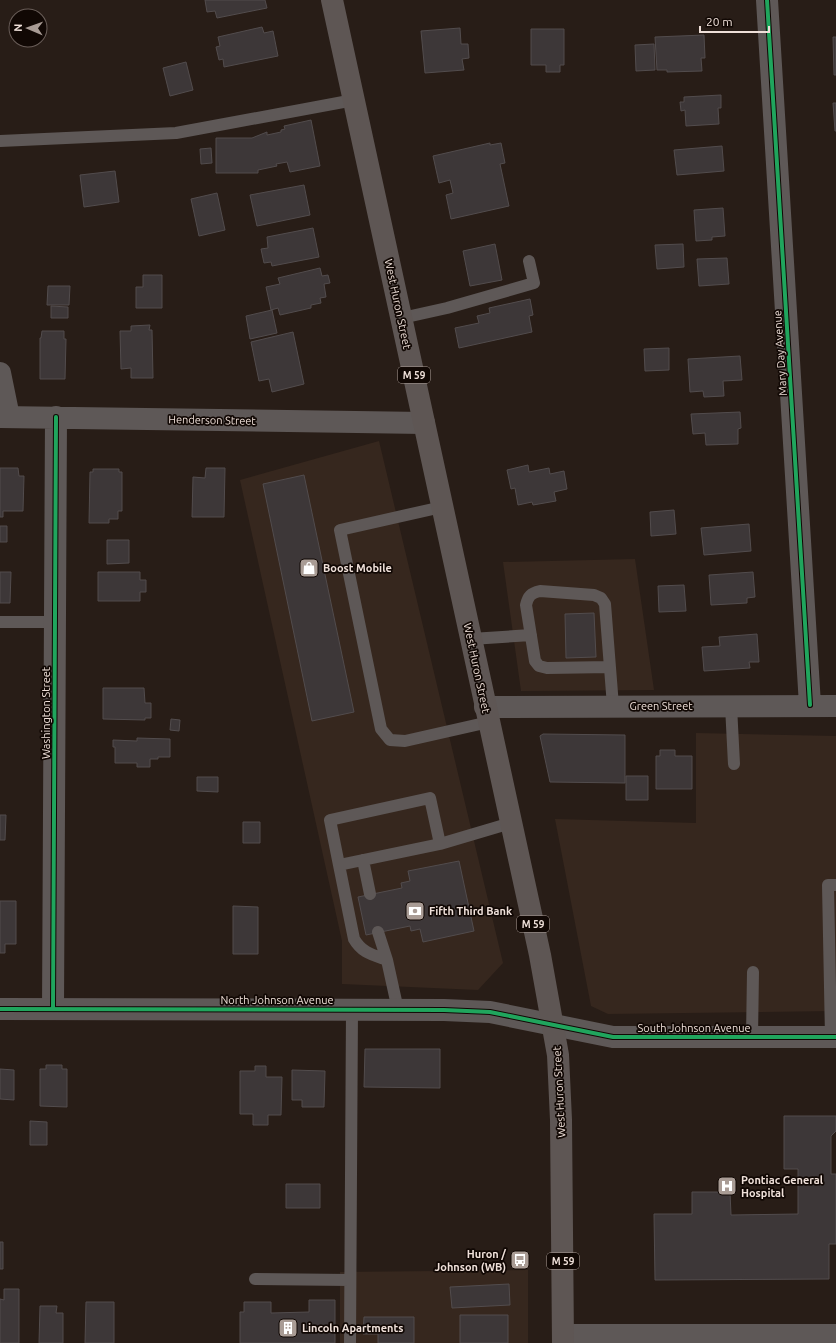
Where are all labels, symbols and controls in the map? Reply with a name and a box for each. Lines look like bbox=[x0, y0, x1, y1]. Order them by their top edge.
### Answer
north arrow bbox=[8, 8, 48, 48]
scale bar bbox=[700, 8, 769, 34]
text: 20 m bbox=[706, 15, 733, 28]
text: N bbox=[12, 23, 24, 32]
street label: West Huron Street bbox=[383, 258, 414, 351]
street label: Mary Day Avenue bbox=[771, 310, 789, 396]
road number: M 59 bbox=[398, 367, 430, 383]
street label: Henderson Street bbox=[168, 413, 256, 427]
shop icon: Boost Mobile bbox=[298, 557, 320, 579]
place label: Boost Mobile bbox=[323, 562, 392, 574]
street label: West Huron Street bbox=[462, 622, 493, 715]
street label: Washington Street bbox=[40, 666, 52, 759]
street label: Green Street bbox=[629, 700, 693, 712]
bank icon: Fifth Third Bank bbox=[404, 900, 426, 922]
place label: Fifth Third Bank bbox=[429, 905, 513, 917]
road number: M 59 bbox=[517, 916, 549, 932]
street label: North Johnson Avenue bbox=[220, 994, 334, 1006]
street label: South Johnson Avenue bbox=[637, 1022, 751, 1034]
street label: West Huron Street bbox=[551, 1045, 567, 1138]
place label: Pontiac General Hospital bbox=[741, 1174, 824, 1199]
hospital icon: Pontiac General Hospital bbox=[716, 1175, 738, 1197]
place label: Huron / Johnson (WB) bbox=[435, 1248, 506, 1274]
bus stop icon: Huron / Johnson (WB) bbox=[509, 1249, 531, 1271]
road number: M 59 bbox=[547, 1253, 579, 1269]
building icon: Lincoln Apartments bbox=[277, 1317, 299, 1339]
place label: Lincoln Apartments bbox=[302, 1322, 403, 1334]

